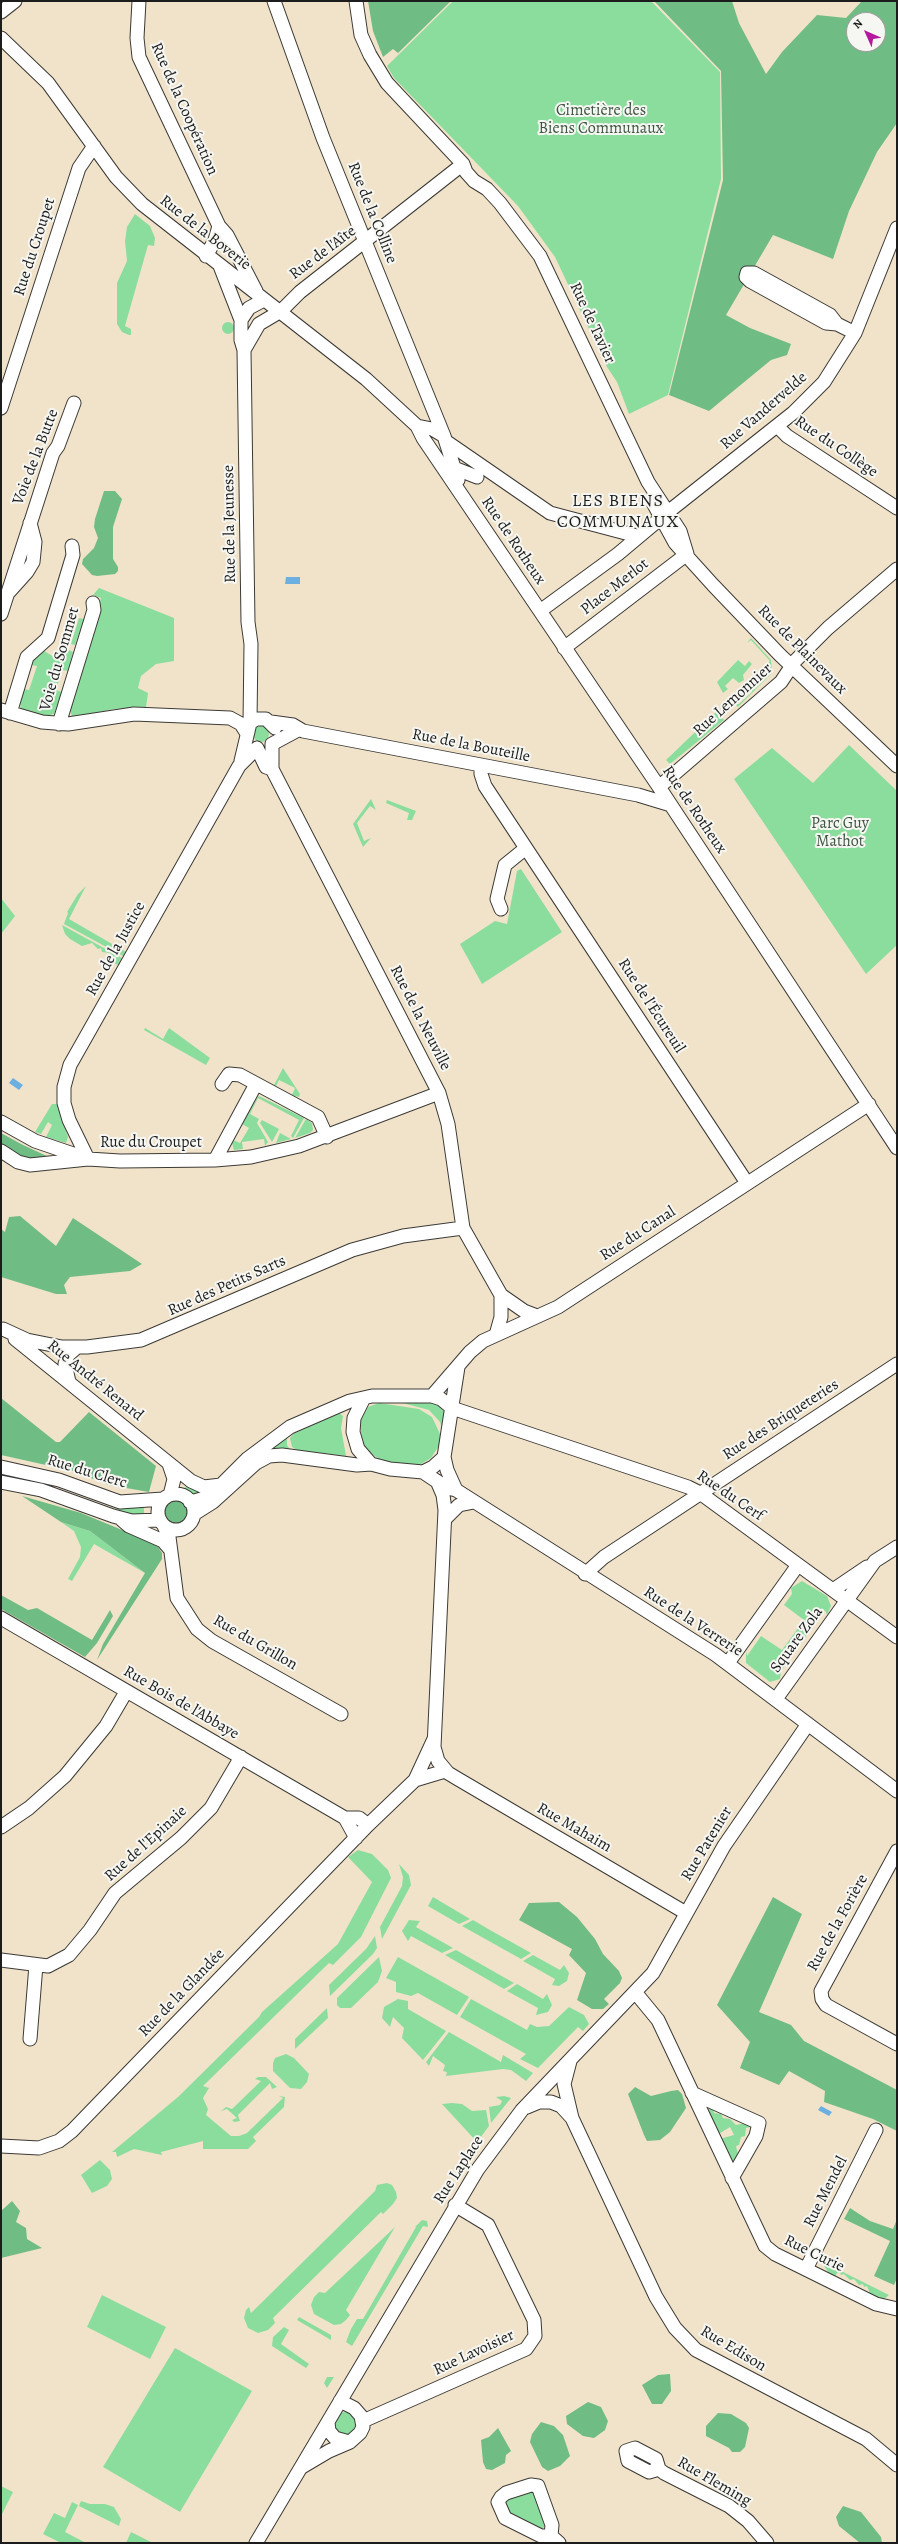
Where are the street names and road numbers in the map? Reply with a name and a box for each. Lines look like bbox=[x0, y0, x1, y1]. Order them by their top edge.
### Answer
street label: Rue de la Coopération bbox=[146, 40, 222, 178]
street label: Rue de la Colline bbox=[343, 159, 401, 267]
street label: Rue de la Boverie bbox=[155, 191, 255, 275]
street label: Rue du Croupet bbox=[10, 196, 60, 298]
street label: Rue de l'Aîte bbox=[286, 222, 360, 284]
street label: Rue de Tavier bbox=[565, 279, 619, 367]
street label: Rue Vandervelde bbox=[717, 368, 811, 454]
street label: Voie de la Butte bbox=[9, 407, 63, 507]
street label: Rue du Collège bbox=[791, 412, 881, 482]
street label: Rue de la Jeunesse bbox=[219, 465, 241, 583]
street label: Rue de Rotheux bbox=[477, 493, 549, 589]
street label: Place Merlot bbox=[577, 555, 653, 619]
street label: Rue de Plainevaux bbox=[753, 601, 851, 699]
street label: Voie du Sommet bbox=[36, 605, 84, 713]
street label: Rue Lemonnier bbox=[689, 659, 777, 741]
street label: Rue de la Bouteille bbox=[410, 725, 532, 767]
street label: Rue de Rotheux bbox=[658, 762, 730, 858]
street label: Rue de la Justice bbox=[82, 898, 150, 1000]
street label: Rue de l'Écureuil bbox=[613, 955, 689, 1057]
street label: Rue de la Neuville bbox=[385, 962, 455, 1074]
street label: Rue du Croupet bbox=[100, 1133, 202, 1153]
street label: Rue du Canal bbox=[597, 1202, 679, 1266]
street label: Rue des Petits Sarts bbox=[165, 1251, 289, 1321]
street label: Rue André Renard bbox=[43, 1336, 147, 1426]
street label: Rue des Briqueteries bbox=[719, 1375, 843, 1465]
street label: Rue du Clerc bbox=[45, 1451, 129, 1493]
street label: Rue du Cerf bbox=[693, 1467, 767, 1525]
street label: Rue de la Verrerie bbox=[640, 1583, 746, 1661]
street label: Square Zola bbox=[767, 1603, 827, 1677]
street label: Rue du Grillon bbox=[209, 1611, 301, 1675]
street label: Rue Bois de l'Abbaye bbox=[120, 1662, 242, 1744]
street label: Rue Mahaim bbox=[533, 1799, 615, 1857]
street label: Rue de l'Epinaie bbox=[101, 1802, 191, 1886]
street label: Rue Patenier bbox=[677, 1803, 737, 1885]
street label: Rue de la Forière bbox=[803, 1871, 873, 1975]
street label: Rue de la Glandée bbox=[135, 1945, 229, 2041]
street label: Rue Laplace bbox=[430, 2132, 488, 2208]
street label: Rue Mendel bbox=[800, 2153, 852, 2231]
street label: Rue Curie bbox=[781, 2231, 847, 2277]
street label: Rue Edison bbox=[697, 2322, 769, 2376]
street label: Rue Lavoisier bbox=[430, 2326, 518, 2380]
street label: Rue Fleming bbox=[674, 2453, 754, 2511]

